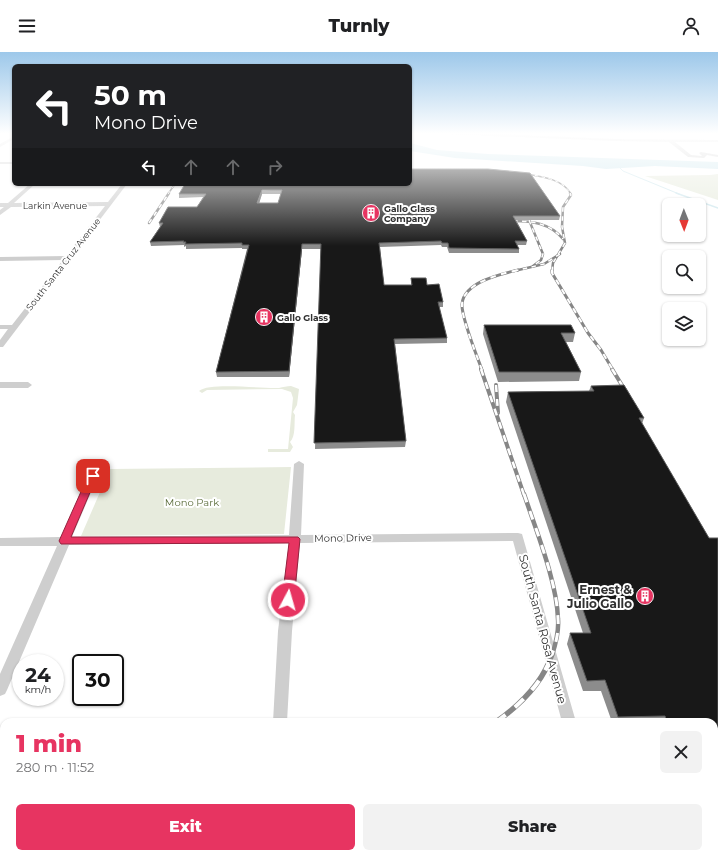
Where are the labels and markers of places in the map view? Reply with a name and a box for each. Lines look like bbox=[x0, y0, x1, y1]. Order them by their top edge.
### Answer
building icon: Gallo Glass Company bbox=[361, 203, 381, 223]
place label: Gallo Glass Company bbox=[384, 203, 435, 224]
building icon: Gallo Glass bbox=[254, 307, 274, 327]
place label: Gallo Glass bbox=[277, 312, 328, 323]
pin bbox=[76, 459, 110, 493]
place label: Ernest & Julio Gallo bbox=[566, 582, 632, 611]
building icon: Ernest & Julio Gallo bbox=[635, 586, 655, 606]

